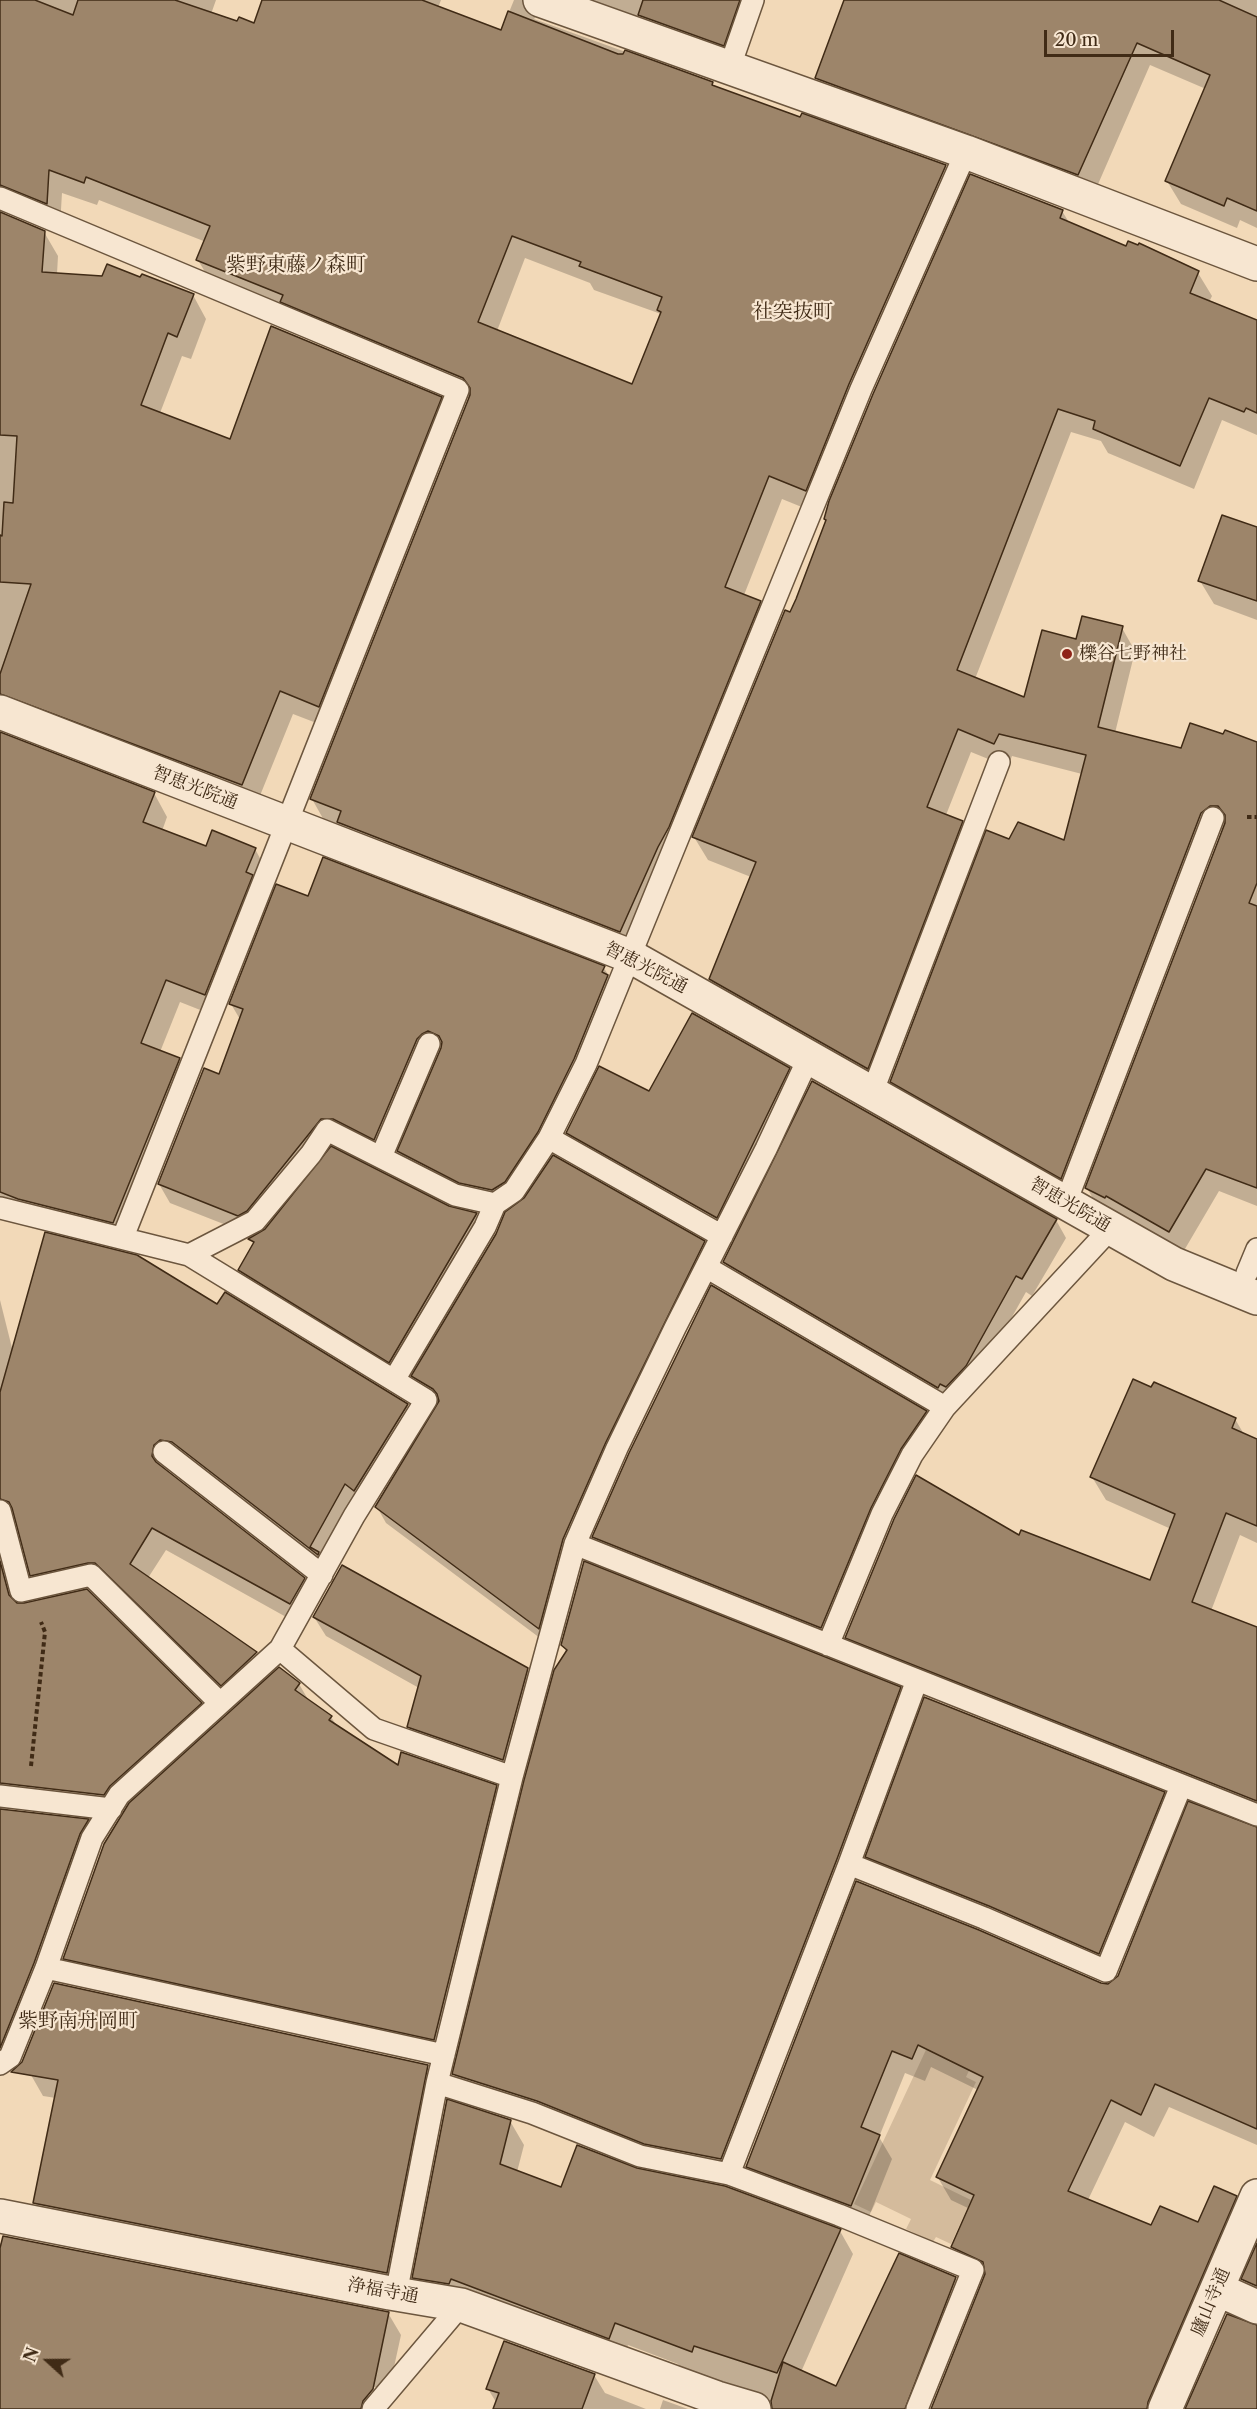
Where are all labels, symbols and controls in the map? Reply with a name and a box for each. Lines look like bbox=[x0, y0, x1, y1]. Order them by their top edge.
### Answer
scale bar bbox=[1047, 18, 1178, 56]
text: 20 m bbox=[1055, 29, 1098, 51]
district label: 紫野東藤ノ森町 bbox=[226, 253, 366, 277]
district label: 社突抜町 bbox=[753, 300, 833, 324]
place label: 櫟谷七野神社 bbox=[1079, 643, 1187, 665]
marker: 櫟谷七野神社 bbox=[1060, 647, 1074, 661]
street label: 智恵光院通 bbox=[149, 762, 241, 814]
street label: 智恵光院通 bbox=[601, 938, 691, 998]
street label: 智恵光院通 bbox=[1026, 1173, 1114, 1237]
district label: 紫野南舟岡町 bbox=[18, 2009, 138, 2033]
street label: 廬山寺通 bbox=[1187, 2265, 1235, 2339]
street label: 浄福寺通 bbox=[346, 2274, 420, 2308]
north arrow bbox=[18, 2331, 78, 2391]
text: N bbox=[19, 2344, 43, 2365]

